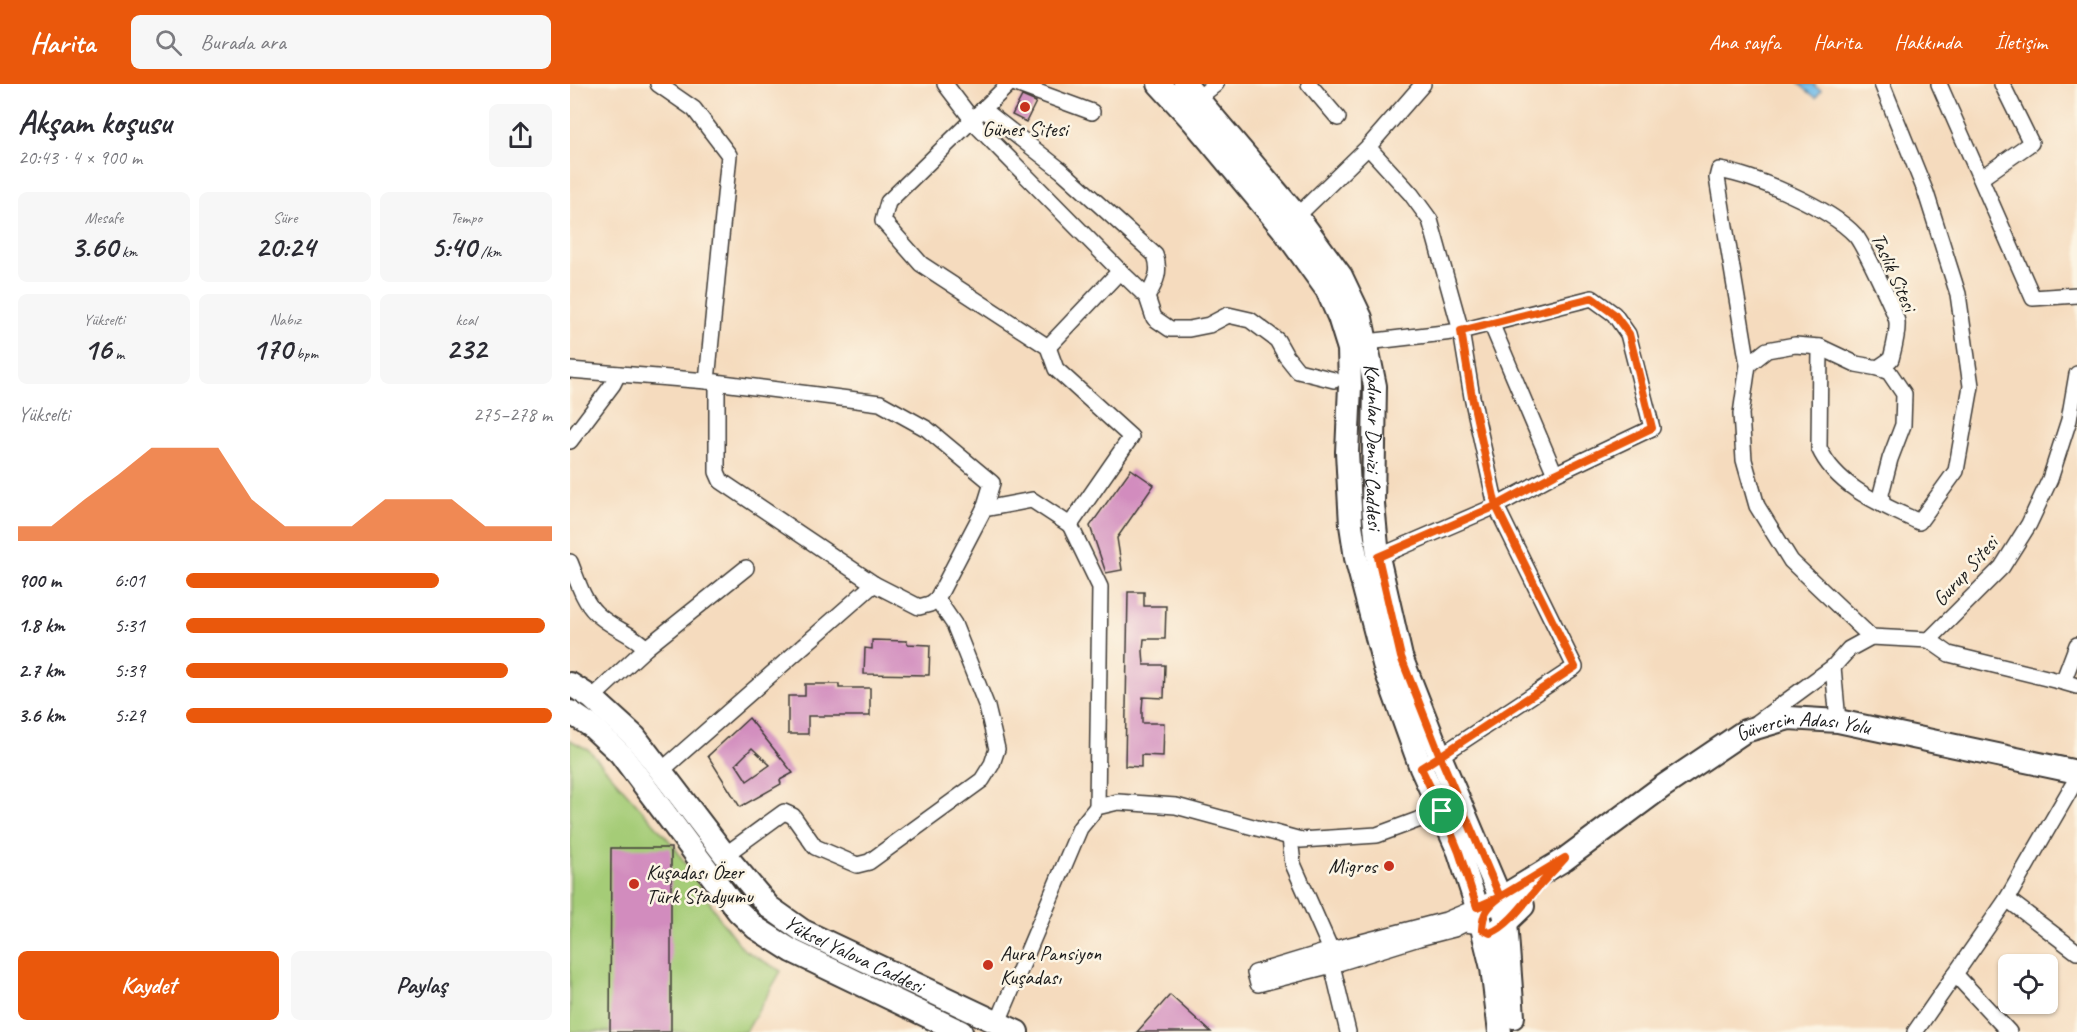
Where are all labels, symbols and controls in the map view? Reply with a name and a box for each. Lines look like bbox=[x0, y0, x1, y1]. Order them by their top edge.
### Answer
search box bbox=[131, 15, 551, 69]
text: Harita bbox=[30, 25, 95, 60]
icon: search bbox=[152, 26, 185, 59]
text: Burada ara bbox=[200, 28, 286, 56]
text: Ana sayfa bbox=[1709, 29, 1780, 55]
text: Harita bbox=[1813, 29, 1861, 55]
text: Hakkında bbox=[1894, 29, 1962, 55]
text: İletişim bbox=[1995, 29, 2047, 55]
marker: Günes Sitesi bbox=[1018, 100, 1032, 114]
text: Akşam koşusu bbox=[18, 101, 171, 143]
button: share bbox=[489, 104, 552, 167]
place label: Günes Sitesi bbox=[982, 116, 1071, 142]
text: 20:43 · 4 × 900 m bbox=[18, 145, 142, 170]
text: Mesafe bbox=[85, 208, 123, 228]
text: Süre bbox=[273, 208, 297, 228]
text: Tempo bbox=[450, 208, 482, 228]
text: 3.60 bbox=[71, 228, 118, 266]
text: 20:24 bbox=[255, 228, 315, 266]
text: 5:40 bbox=[431, 228, 477, 266]
street label: Taslik Sitesi bbox=[1865, 229, 1924, 318]
text: km bbox=[118, 242, 137, 262]
text: /km bbox=[477, 242, 501, 262]
text: Yükselti bbox=[83, 310, 125, 330]
text: Nabız bbox=[269, 310, 301, 330]
text: kcal bbox=[455, 310, 477, 330]
text: 16 bbox=[84, 330, 111, 368]
text: 170 bbox=[252, 330, 292, 368]
text: 232 bbox=[446, 330, 486, 368]
text: m bbox=[111, 344, 124, 364]
text: bpm bbox=[292, 344, 318, 364]
street label: Kadınlar Denizi Caddesi bbox=[1358, 361, 1389, 534]
text: Yükselti bbox=[18, 402, 70, 427]
text: 275–278 m bbox=[473, 402, 552, 427]
street label: Gurup Sitesi bbox=[1927, 528, 2005, 611]
text: 900 m bbox=[18, 568, 61, 593]
text: 6:01 bbox=[114, 568, 145, 593]
text: 1.8 km bbox=[18, 613, 65, 638]
text: 5:31 bbox=[114, 613, 145, 638]
text: 2.7 km bbox=[18, 658, 64, 683]
text: 5:39 bbox=[114, 658, 145, 683]
text: 3.6 km bbox=[18, 703, 65, 728]
text: 5:29 bbox=[114, 703, 145, 728]
street label: Güvercin Adası Yolu bbox=[1730, 705, 1874, 747]
pin bbox=[1416, 785, 1467, 836]
icon: arrive bbox=[1425, 794, 1458, 827]
place label: Migros bbox=[1328, 853, 1379, 879]
place label: Kuşadası Özer Türk Stadyumu bbox=[646, 859, 754, 909]
marker: Migros bbox=[1382, 859, 1396, 873]
marker: Kuşadası Özer Türk Stadyumu bbox=[627, 877, 641, 891]
street label: Yüksel Yalova Caddesi bbox=[779, 909, 930, 1000]
place label: Aura Pansiyon Kuşadası bbox=[1000, 940, 1102, 990]
button: Kaydet bbox=[18, 951, 279, 1020]
button: Paylaş bbox=[291, 951, 552, 1020]
map controls bbox=[1998, 954, 2058, 1014]
button: locate bbox=[1998, 954, 2058, 1014]
marker: Aura Pansiyon Kuşadası bbox=[981, 958, 995, 972]

